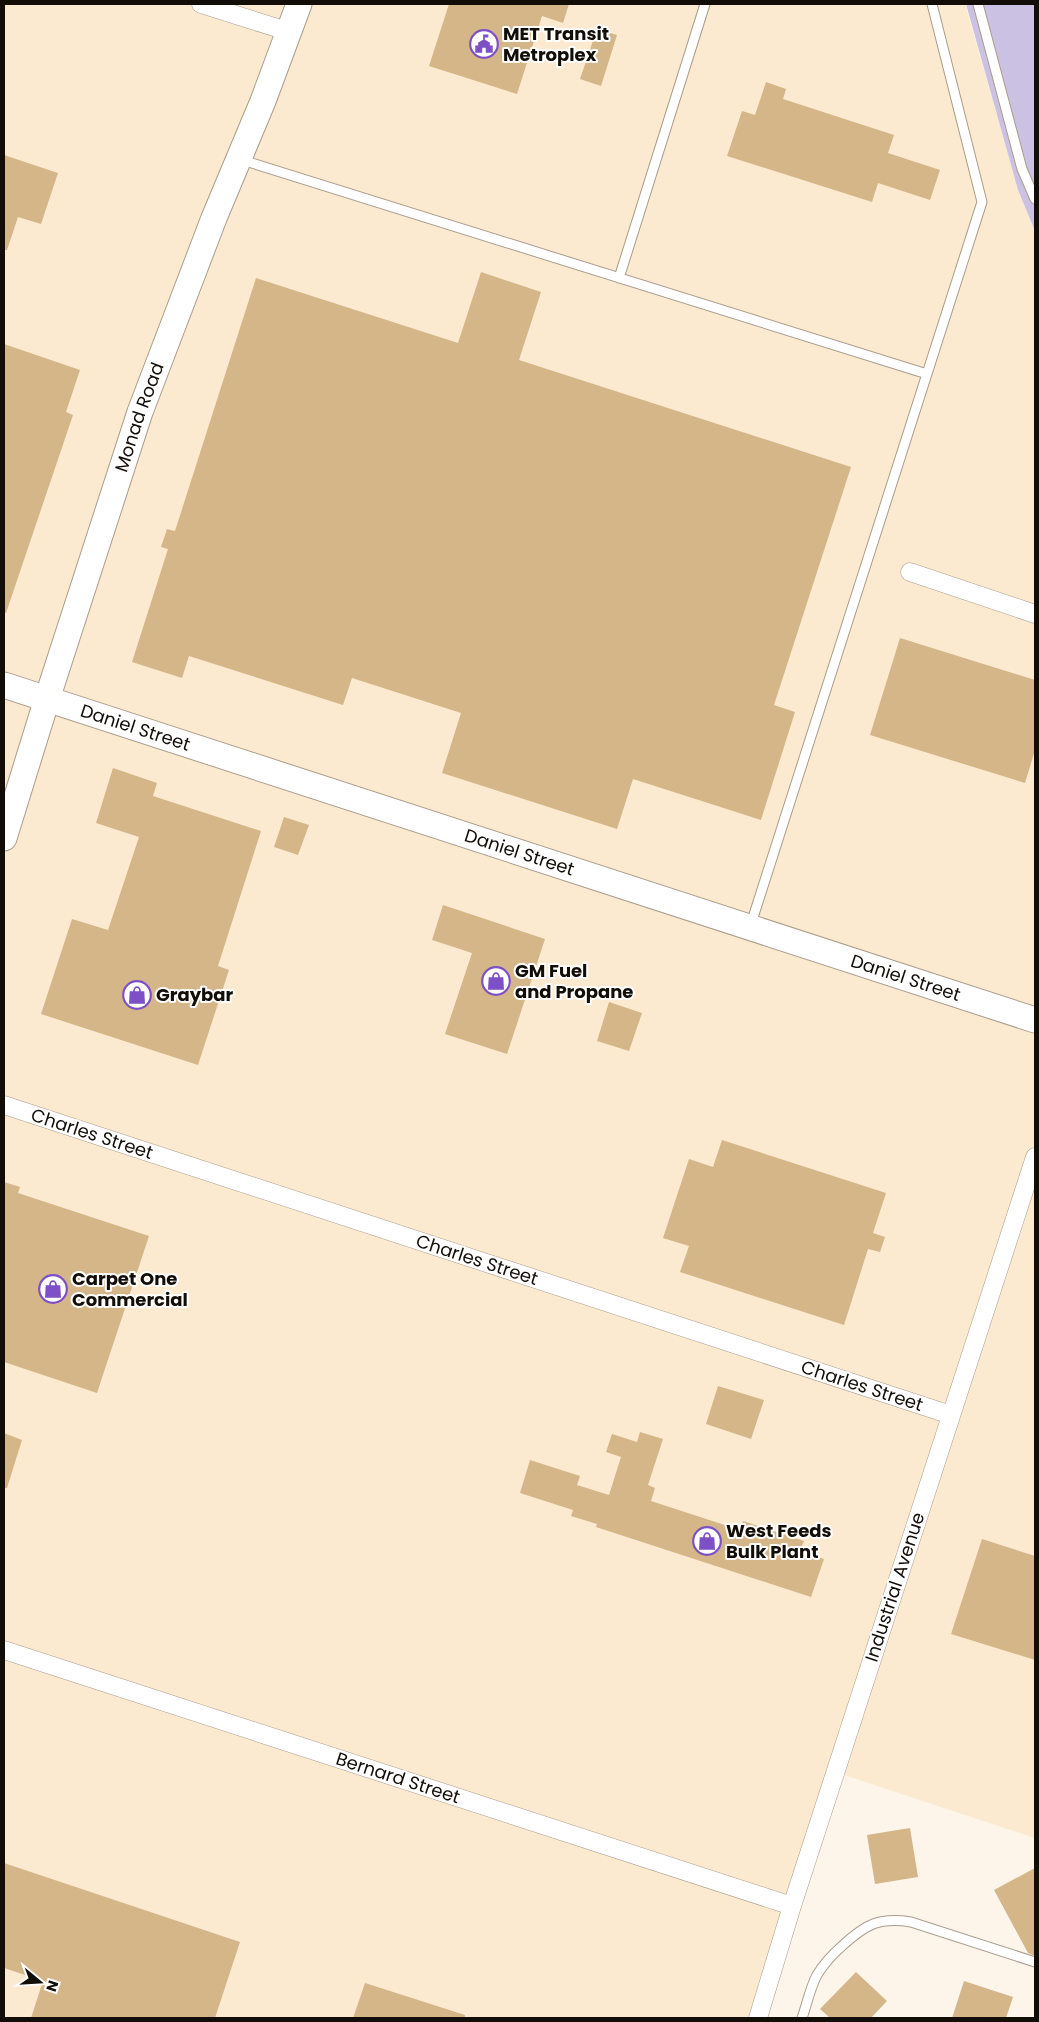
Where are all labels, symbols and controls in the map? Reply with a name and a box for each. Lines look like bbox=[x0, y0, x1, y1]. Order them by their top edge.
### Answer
place label: MET Transit Metroplex bbox=[503, 21, 609, 67]
public building icon: MET Transit Metroplex bbox=[469, 29, 499, 59]
street label: Monad Road bbox=[108, 359, 170, 475]
street label: Daniel Street bbox=[77, 698, 194, 757]
street label: Daniel Street bbox=[462, 823, 578, 882]
street label: Daniel Street bbox=[848, 948, 964, 1007]
place label: GM Fuel and Propane bbox=[515, 958, 633, 1004]
shop icon: GM Fuel and Propane bbox=[481, 966, 511, 996]
shop icon: Graybar bbox=[122, 980, 152, 1010]
place label: Graybar bbox=[156, 982, 233, 1007]
street label: Charles Street bbox=[28, 1102, 156, 1165]
street label: Charles Street bbox=[413, 1228, 541, 1291]
place label: Carpet One Commercial bbox=[72, 1266, 188, 1312]
shop icon: Carpet One Commercial bbox=[38, 1274, 68, 1304]
street label: Charles Street bbox=[798, 1354, 926, 1417]
street label: Industrial Avenue bbox=[859, 1509, 930, 1665]
place label: West Feeds Bulk Plant bbox=[726, 1518, 831, 1564]
shop icon: West Feeds Bulk Plant bbox=[692, 1526, 722, 1556]
street label: Bernard Street bbox=[333, 1746, 463, 1809]
north arrow bbox=[15, 1957, 65, 2007]
text: N bbox=[41, 1978, 64, 1994]

